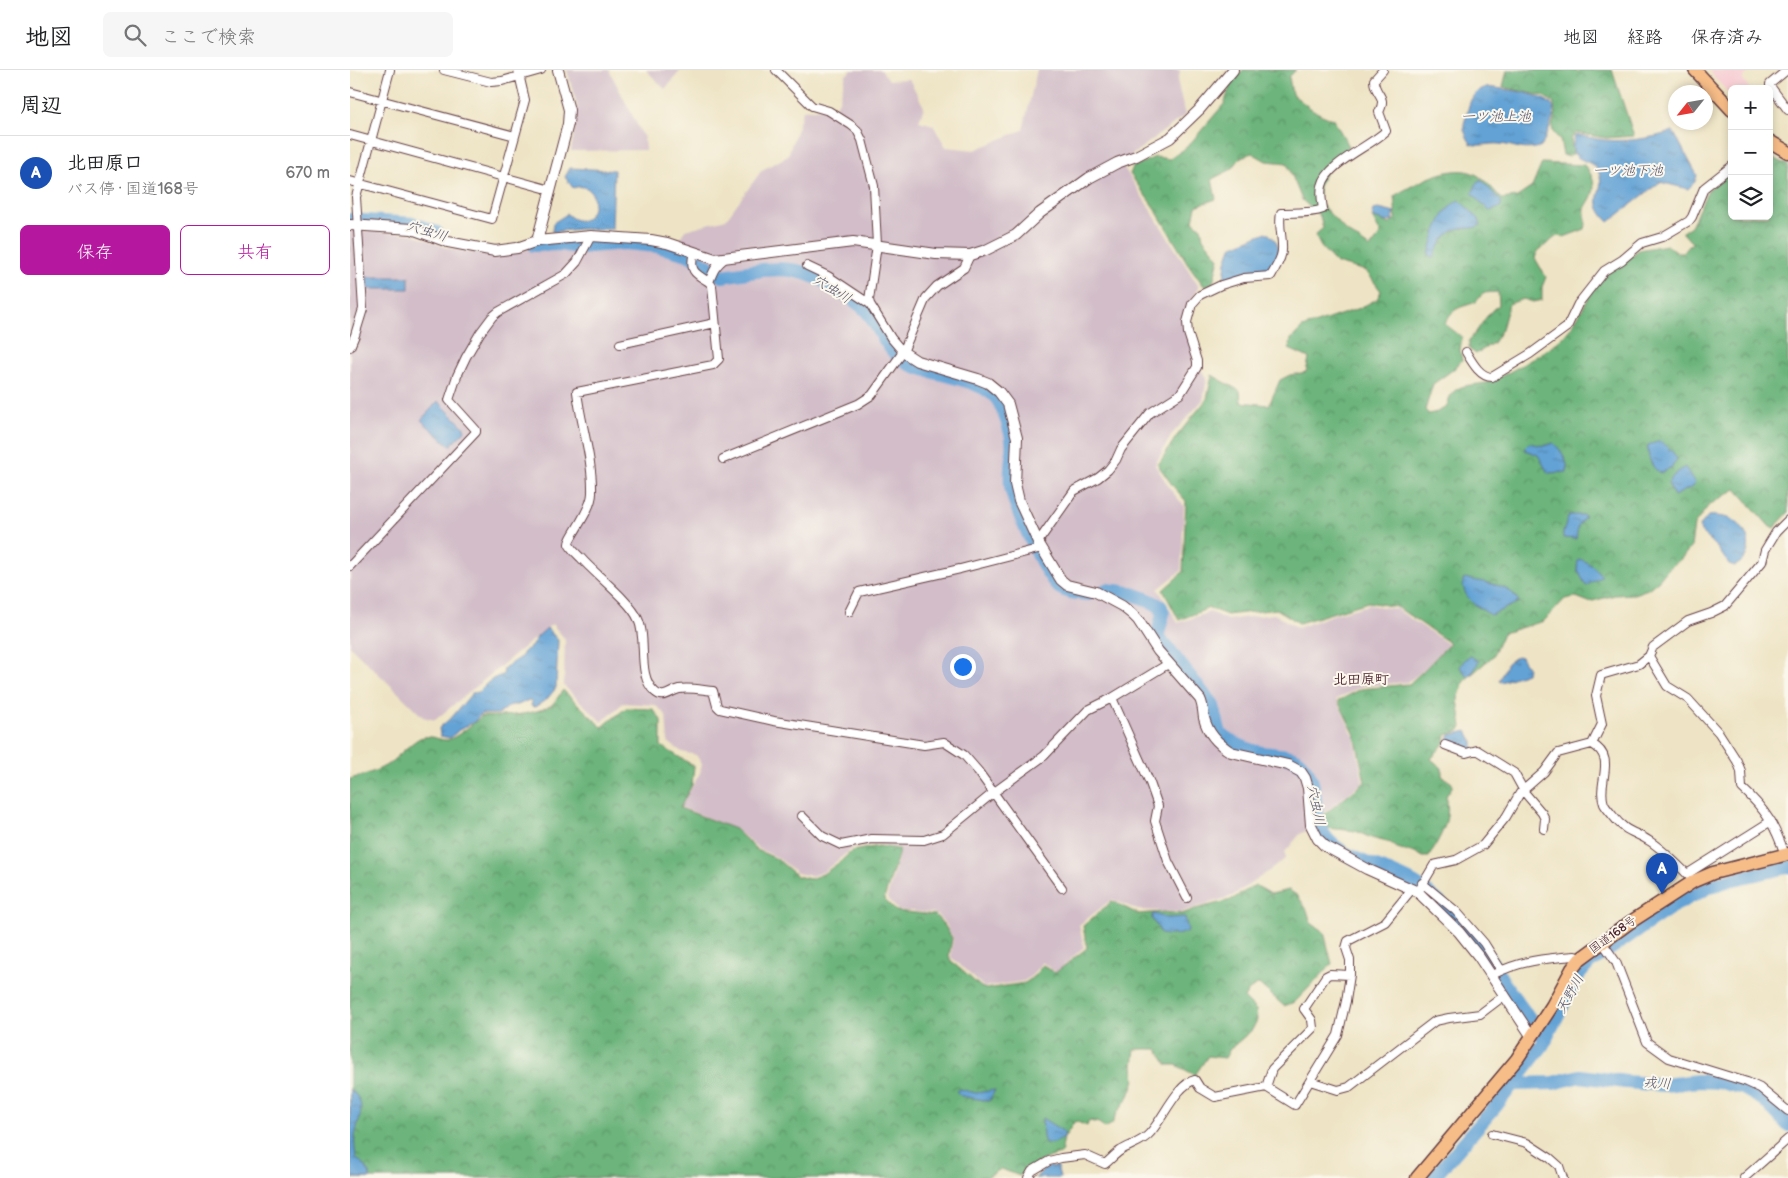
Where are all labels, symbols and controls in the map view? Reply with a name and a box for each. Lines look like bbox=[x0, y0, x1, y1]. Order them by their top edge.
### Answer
search box bbox=[103, 12, 453, 57]
icon: search bbox=[121, 21, 149, 49]
text: 地図 bbox=[25, 23, 73, 52]
text: ここで検索 bbox=[161, 26, 256, 49]
text: 地図 bbox=[1563, 27, 1599, 48]
text: 経路 bbox=[1627, 27, 1663, 48]
text: 保存済み bbox=[1691, 27, 1763, 48]
north arrow bbox=[1668, 85, 1713, 130]
map controls bbox=[1728, 85, 1773, 220]
button: + bbox=[1728, 85, 1773, 130]
text: 周辺 bbox=[20, 93, 62, 118]
water label: 一ツ池上池 bbox=[1461, 108, 1532, 125]
button: − bbox=[1728, 130, 1773, 175]
text: 北田原口 bbox=[67, 152, 143, 175]
water label: 一ツ池下池 bbox=[1593, 162, 1664, 179]
text: A bbox=[31, 164, 41, 183]
text: 670 m bbox=[285, 164, 330, 183]
button: layers bbox=[1728, 175, 1773, 220]
text: バス停 · 国道168号 bbox=[67, 180, 199, 199]
water label: 穴虫川 bbox=[404, 217, 450, 245]
button: 保存 bbox=[20, 225, 170, 275]
button: 共有 bbox=[180, 225, 330, 275]
water label: 穴虫川 bbox=[810, 271, 854, 307]
your location bbox=[950, 654, 976, 680]
district label: 北田原町 bbox=[1333, 671, 1389, 688]
water label: 穴虫川 bbox=[1303, 783, 1329, 827]
pin: A bbox=[1646, 853, 1678, 894]
street label: 国道168号 bbox=[1586, 913, 1640, 957]
water label: 天野川 bbox=[1552, 972, 1588, 1016]
water label: 戎川 bbox=[1642, 1074, 1672, 1092]

